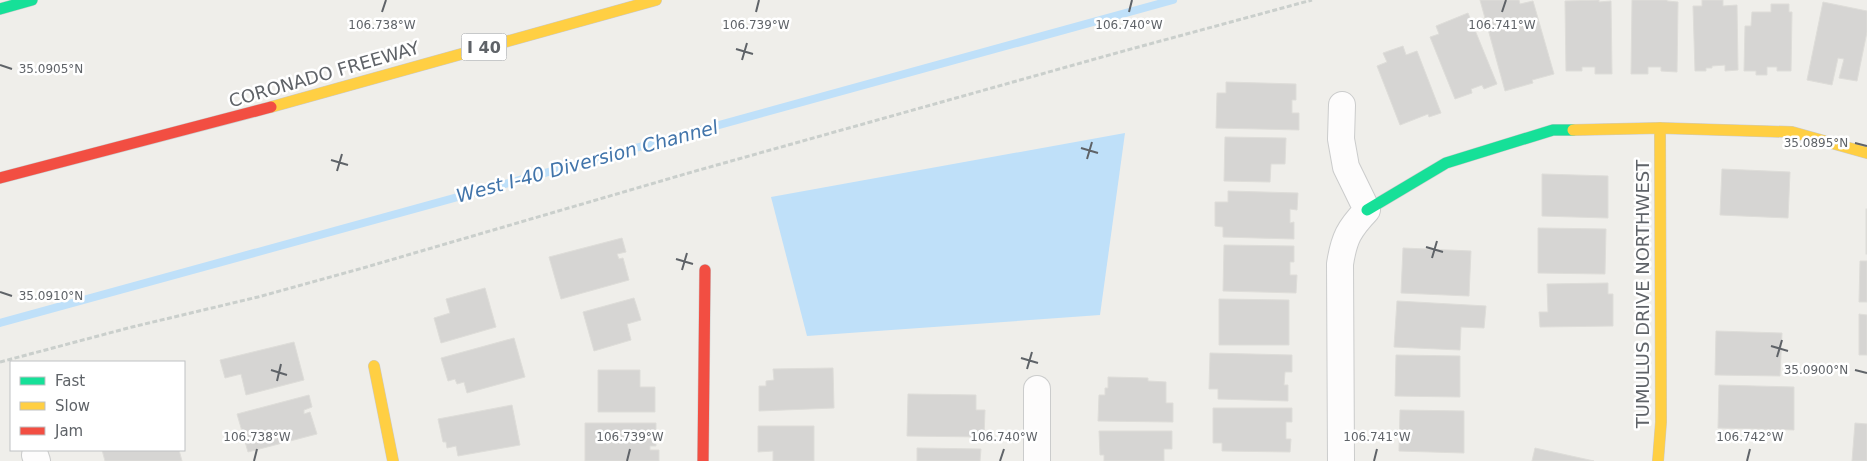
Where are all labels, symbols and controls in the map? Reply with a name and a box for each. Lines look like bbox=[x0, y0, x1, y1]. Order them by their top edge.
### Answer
text: 106.738°W bbox=[348, 18, 416, 32]
text: 106.739°W bbox=[722, 18, 790, 32]
text: 106.740°W bbox=[1095, 18, 1163, 32]
text: 106.741°W bbox=[1468, 18, 1536, 32]
road number: I 40 bbox=[462, 34, 506, 61]
street label: CORONADO FREEWAY bbox=[226, 36, 423, 111]
text: 35.0905°N bbox=[19, 62, 83, 76]
water label: West I-40 Diversion Channel bbox=[454, 115, 721, 207]
text: 35.0895°N bbox=[1784, 136, 1848, 150]
street label: TUMULUS DRIVE NORTHWEST bbox=[1632, 159, 1653, 429]
text: 35.0910°N bbox=[19, 289, 83, 303]
legend bbox=[10, 361, 185, 451]
text: 35.0900°N bbox=[1784, 363, 1848, 377]
text: Fast bbox=[55, 372, 85, 390]
text: Slow bbox=[55, 397, 90, 415]
text: Jam bbox=[54, 422, 83, 440]
text: 106.738°W bbox=[223, 430, 291, 444]
text: 106.739°W bbox=[596, 430, 664, 444]
text: 106.740°W bbox=[970, 430, 1038, 444]
text: 106.741°W bbox=[1343, 430, 1411, 444]
text: 106.742°W bbox=[1716, 430, 1784, 444]

